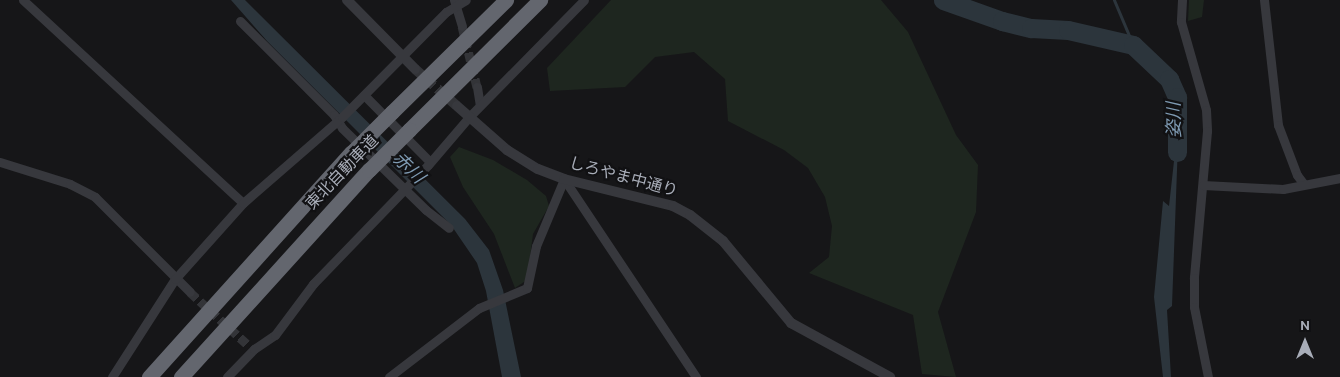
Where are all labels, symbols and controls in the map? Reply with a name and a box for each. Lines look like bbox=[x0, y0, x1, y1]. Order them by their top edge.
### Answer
water label: 姿川 bbox=[1165, 102, 1187, 138]
street label: 東北自動車道 bbox=[303, 132, 383, 214]
water label: 赤川 bbox=[387, 149, 427, 189]
street label: しろやま中通り bbox=[566, 154, 680, 202]
north arrow bbox=[1280, 317, 1330, 367]
text: N bbox=[1300, 318, 1310, 335]

